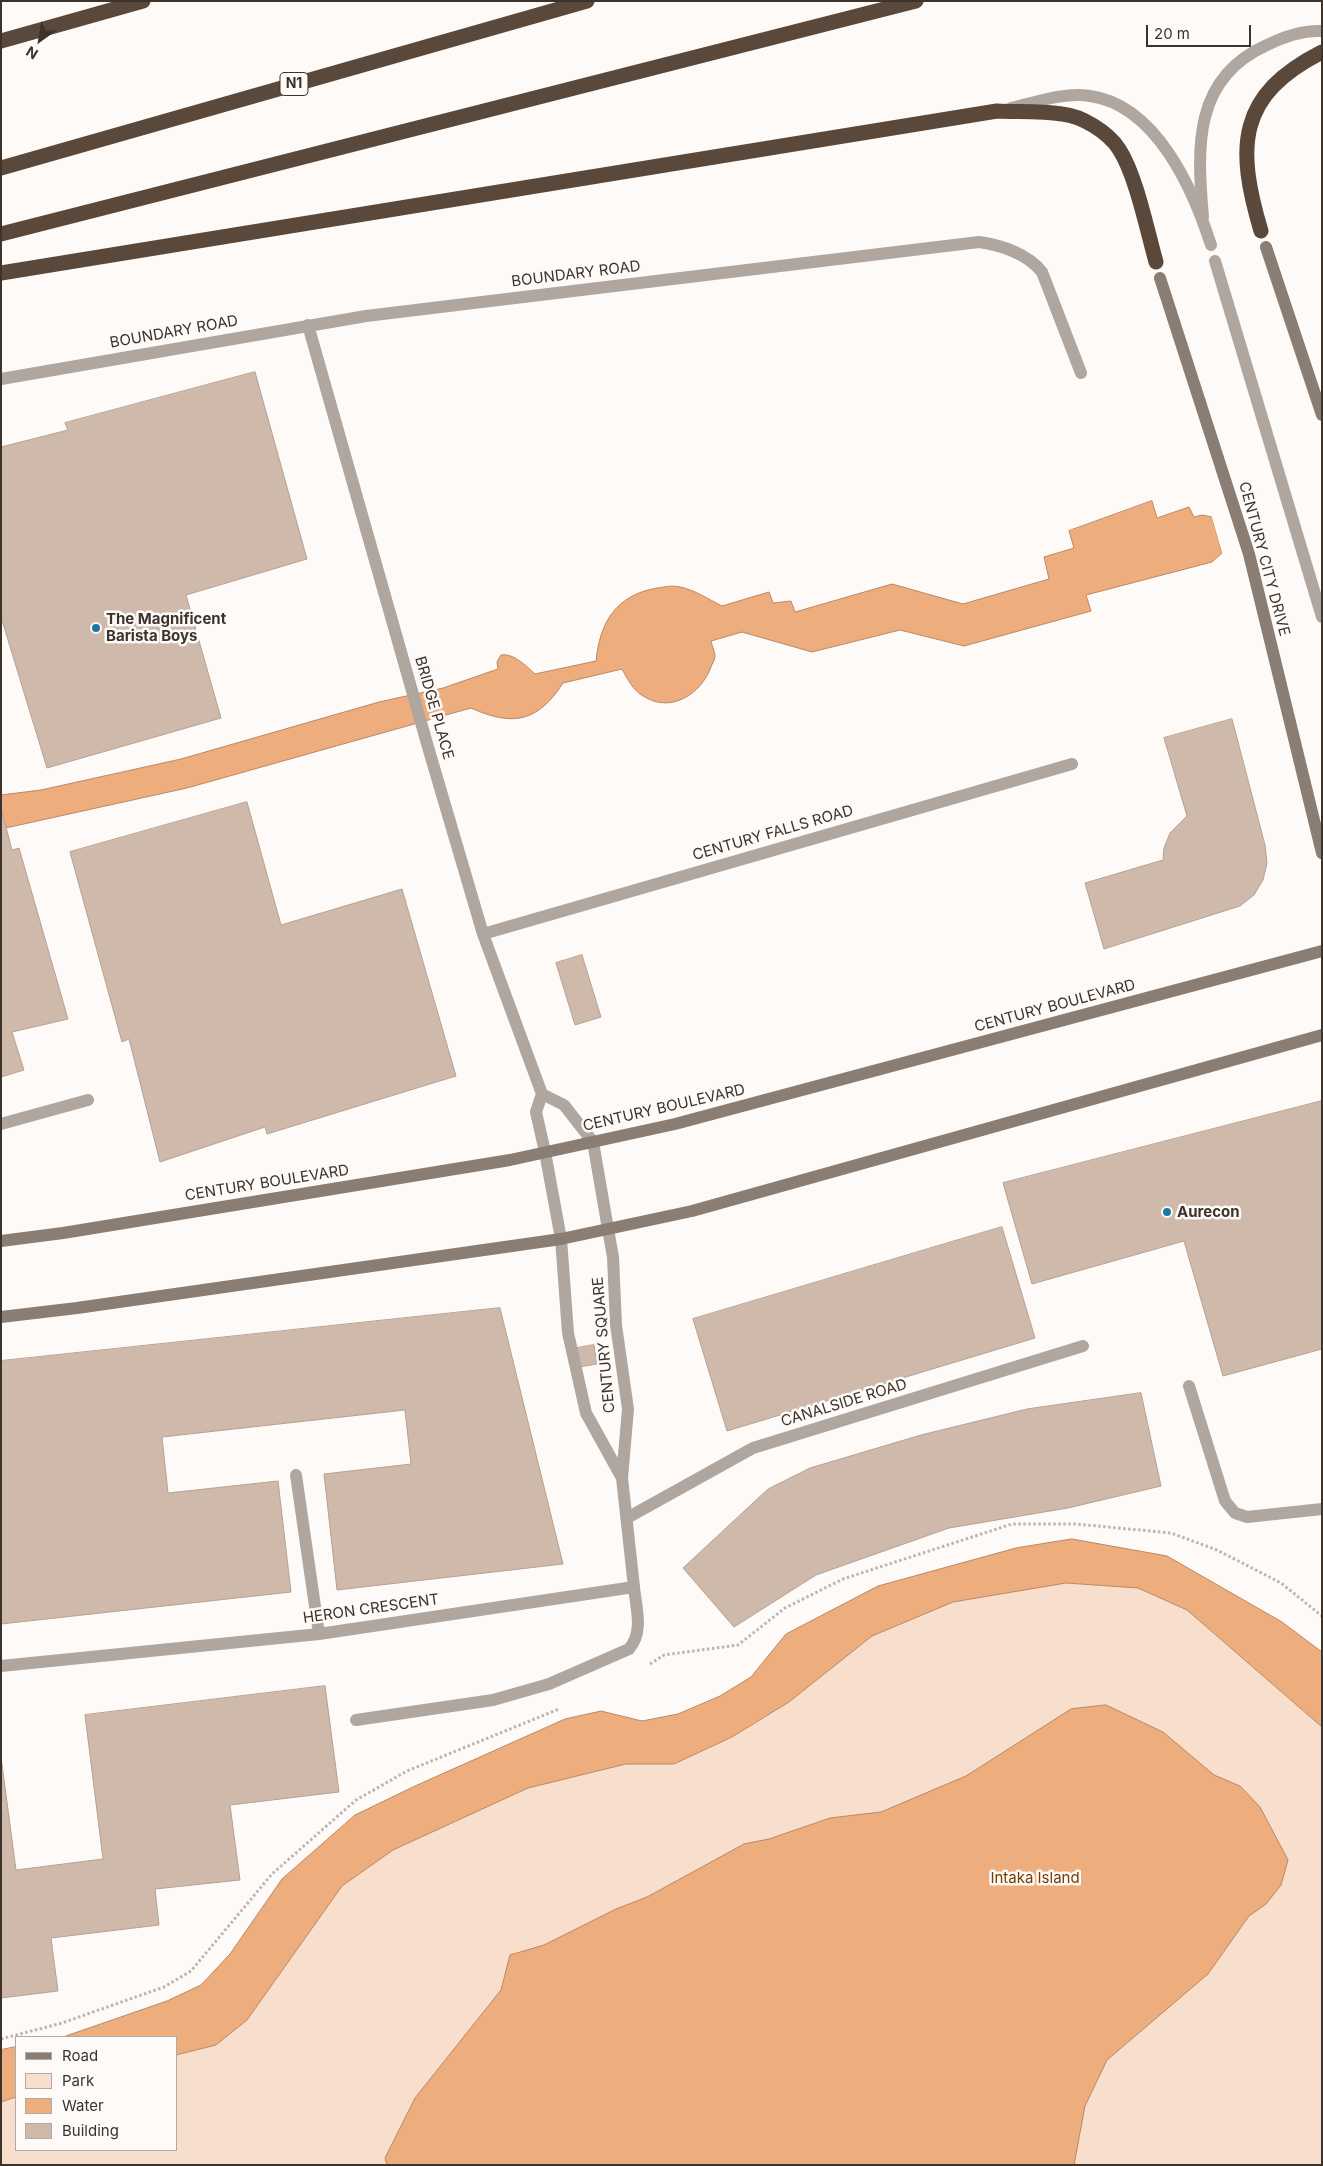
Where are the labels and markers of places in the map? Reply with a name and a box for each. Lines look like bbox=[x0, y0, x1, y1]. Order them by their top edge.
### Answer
place label: The Magnificent Barista Boys bbox=[106, 610, 226, 645]
marker: The Magnificent Barista Boys bbox=[90, 622, 102, 634]
place label: Aurecon bbox=[1177, 1203, 1240, 1221]
marker: Aurecon bbox=[1161, 1206, 1173, 1218]

